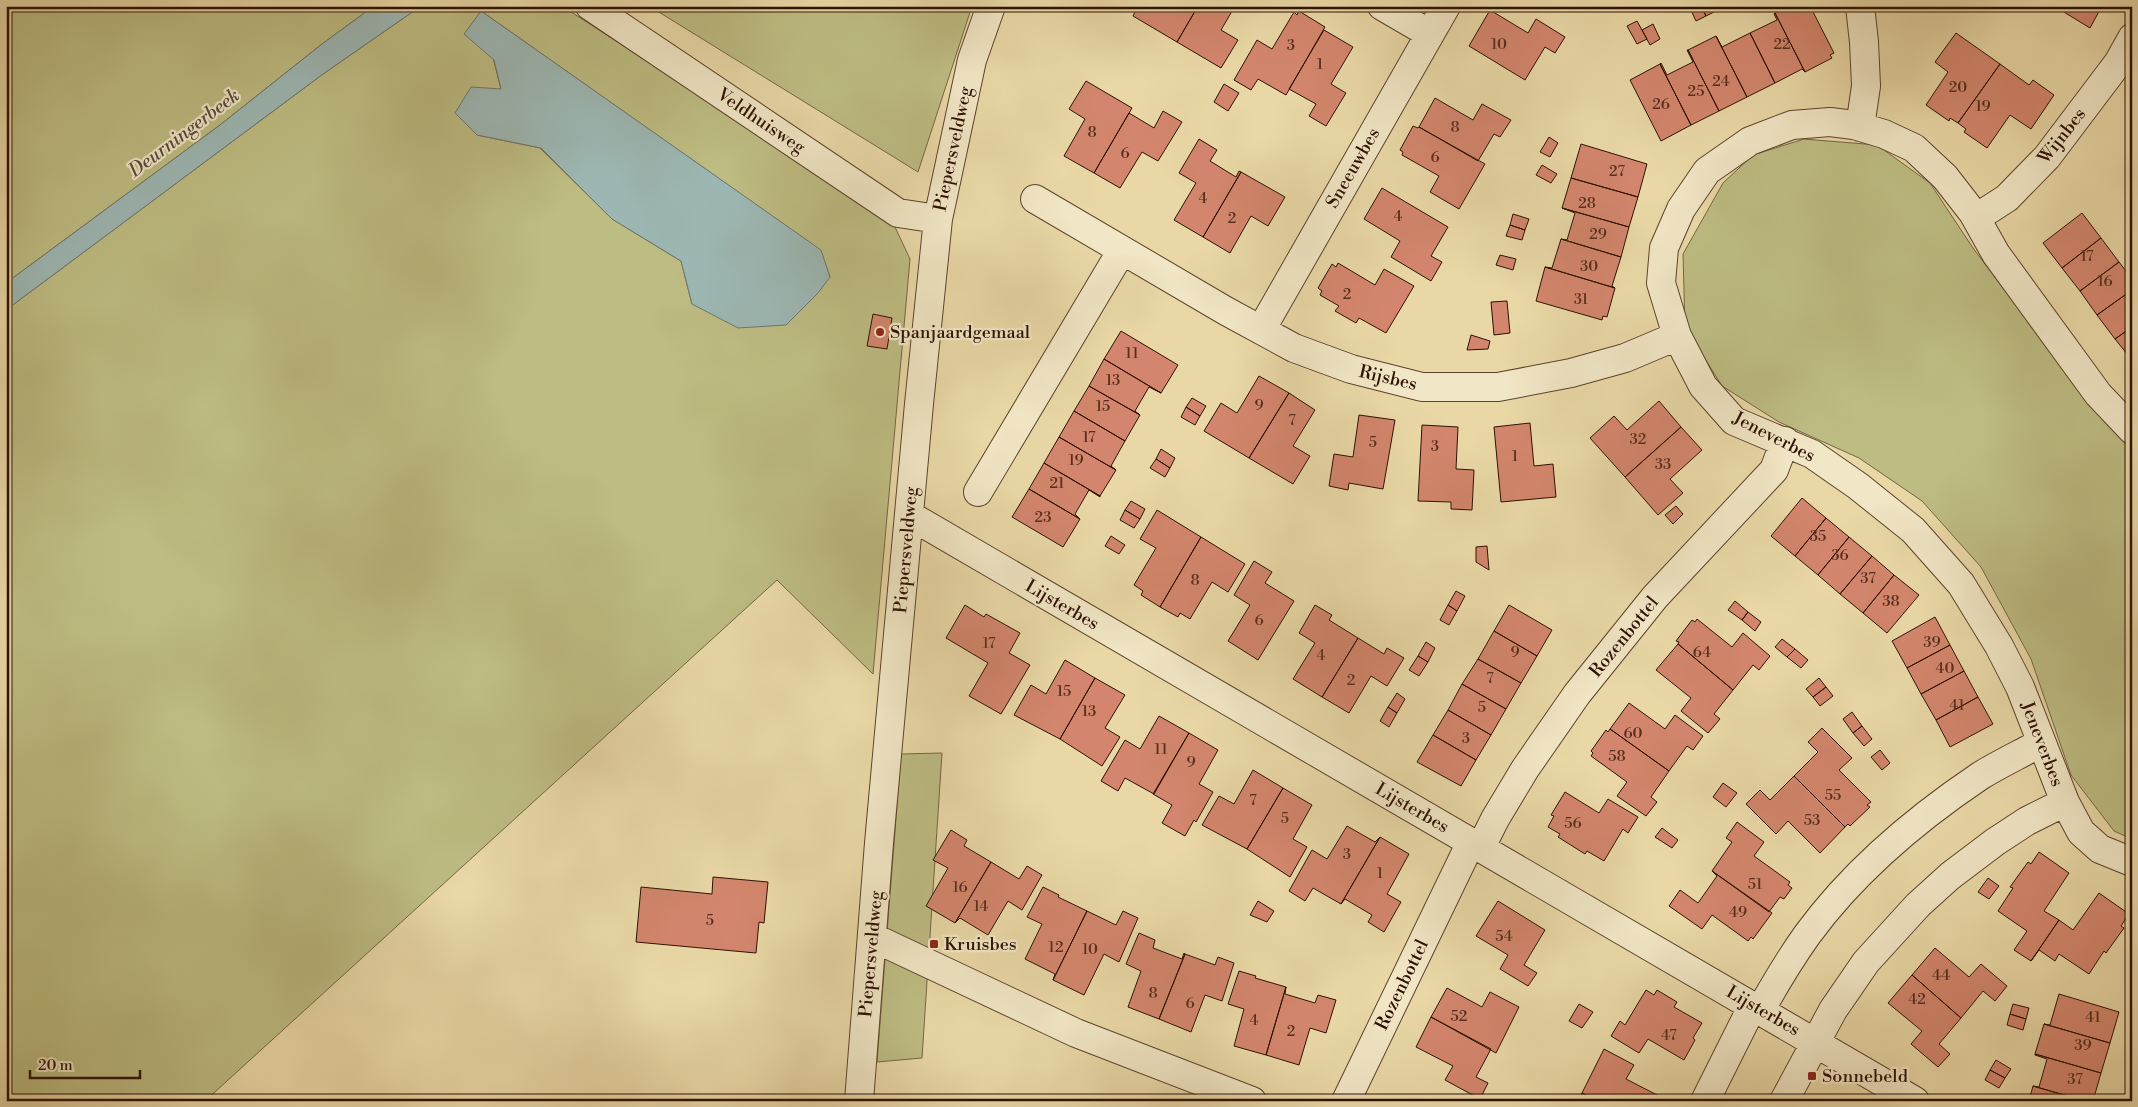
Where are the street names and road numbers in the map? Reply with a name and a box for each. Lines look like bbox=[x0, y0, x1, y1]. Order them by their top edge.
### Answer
street label: Veldhuisweg bbox=[712, 82, 810, 159]
street label: Piepersveldweg bbox=[929, 84, 978, 214]
street label: Wijnbes bbox=[2032, 103, 2091, 170]
street label: Sneeuwbes bbox=[1321, 124, 1385, 212]
street label: Rijsbes bbox=[1357, 360, 1419, 396]
street label: Jeneverbes bbox=[1728, 406, 1819, 468]
street label: Piepersveldweg bbox=[889, 485, 923, 614]
street label: Lijsterbes bbox=[1021, 575, 1103, 635]
street label: Rozenbottel bbox=[1584, 591, 1664, 682]
street label: Jeneverbes bbox=[2015, 697, 2069, 790]
street label: Lijsterbes bbox=[1371, 778, 1453, 838]
street label: Piepersveldweg bbox=[854, 889, 888, 1018]
street label: Rozenbottel bbox=[1370, 935, 1434, 1034]
street label: Lijsterbes bbox=[1722, 981, 1804, 1041]

